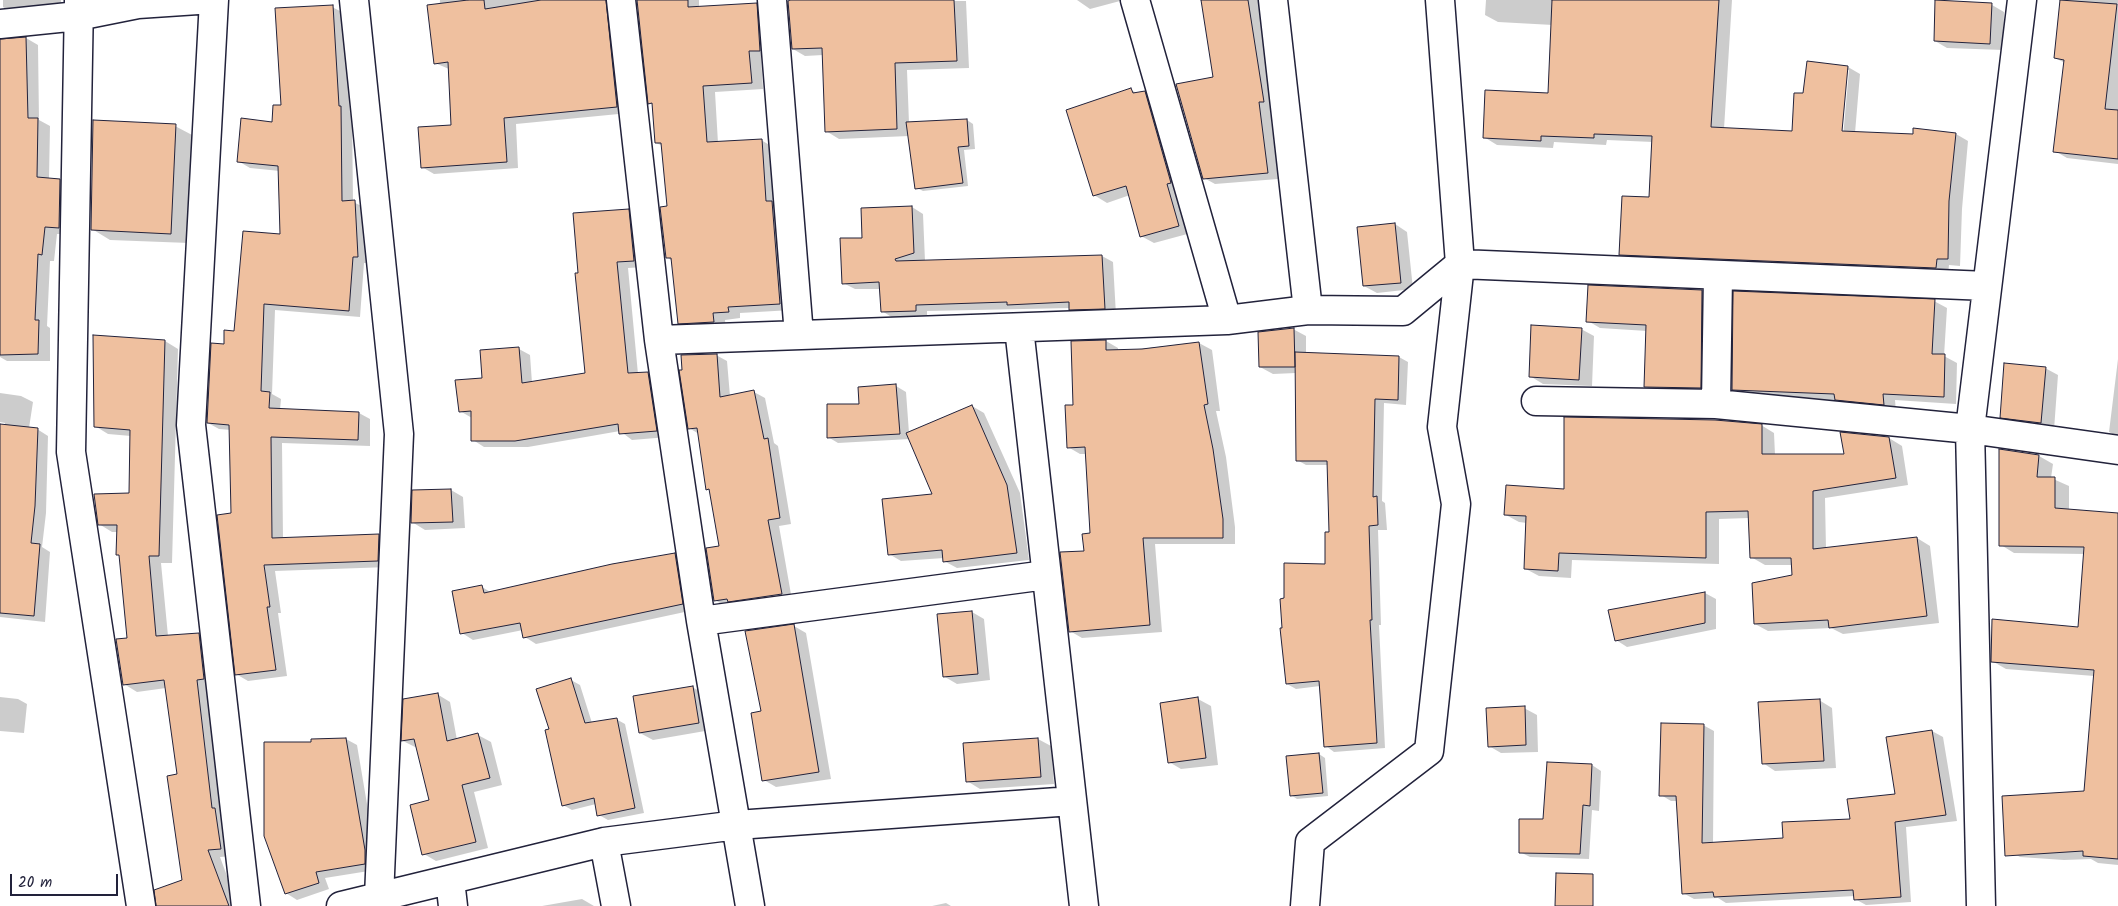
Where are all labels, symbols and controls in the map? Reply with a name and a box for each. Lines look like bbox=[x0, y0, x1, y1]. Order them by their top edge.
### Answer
scale bar bbox=[12, 864, 120, 896]
text: 20 m bbox=[18, 871, 52, 895]

